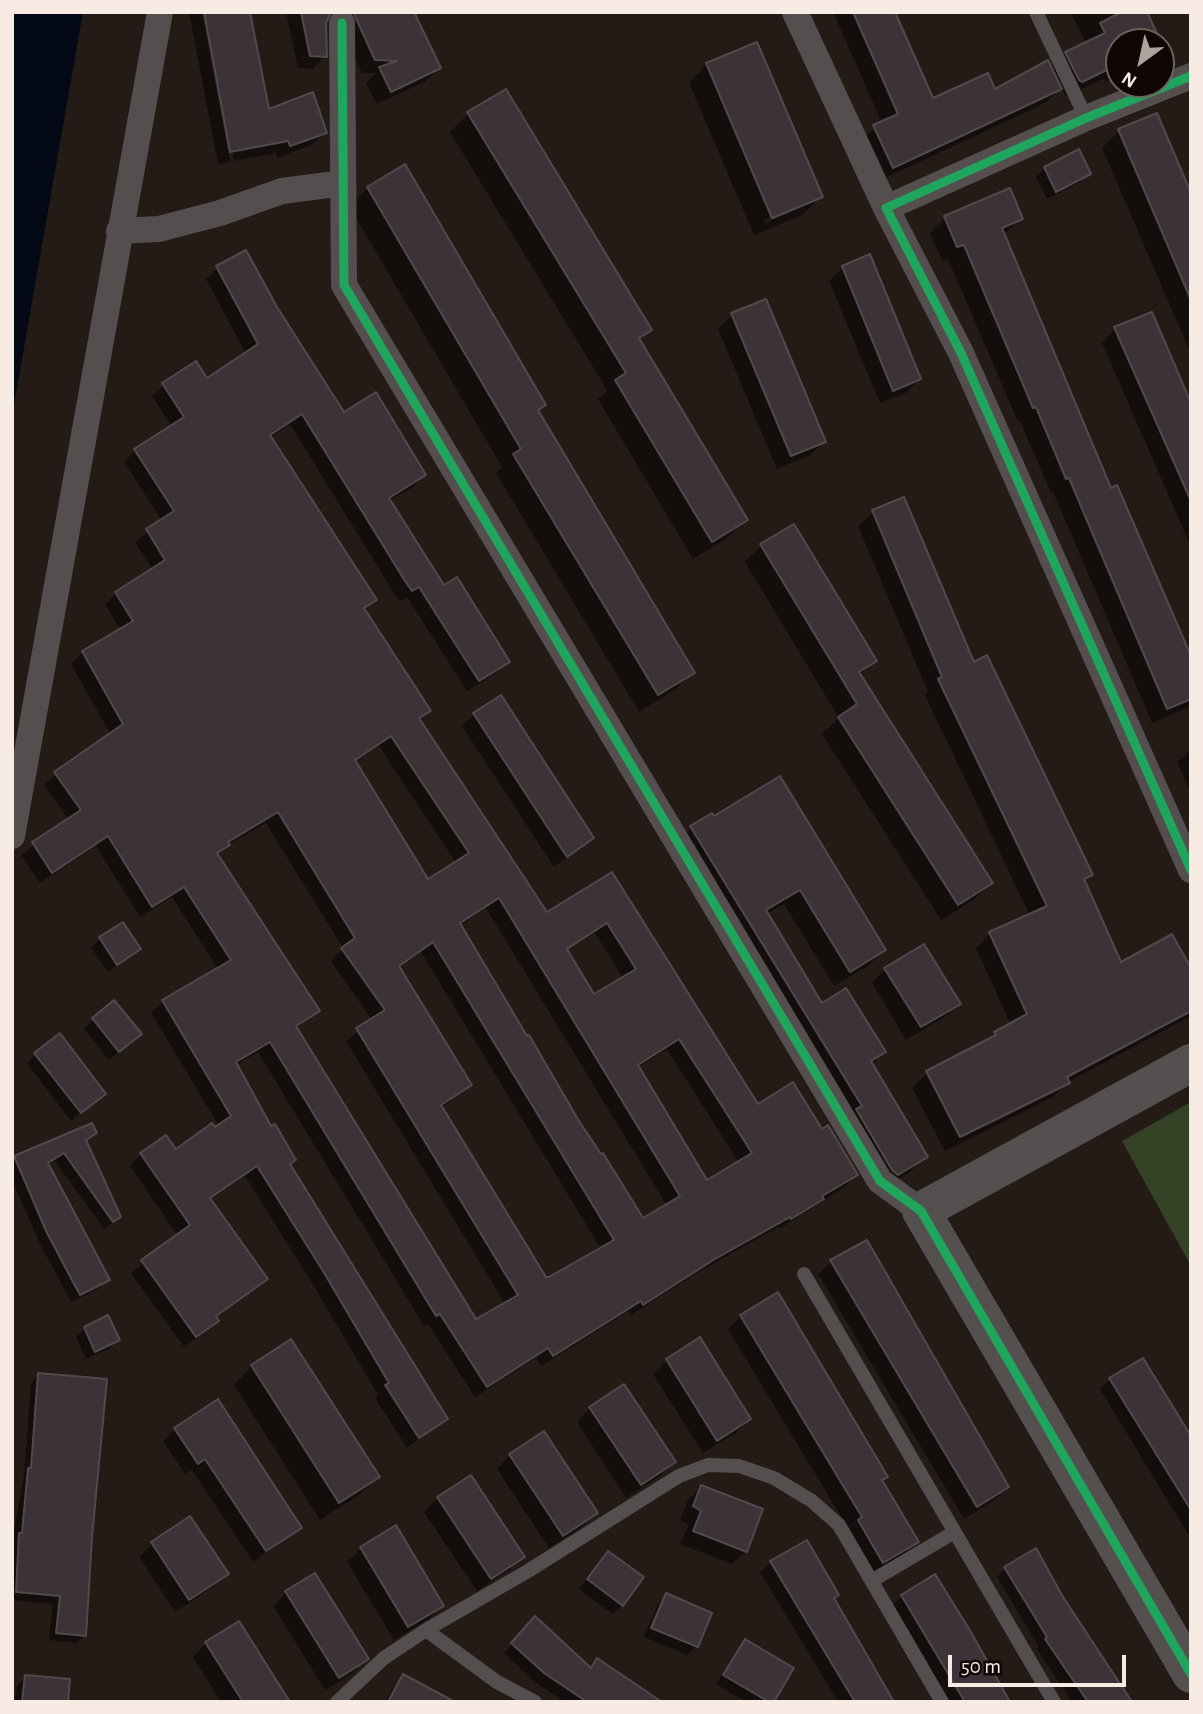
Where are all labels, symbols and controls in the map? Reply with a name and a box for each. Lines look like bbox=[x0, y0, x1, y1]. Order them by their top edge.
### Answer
north arrow bbox=[1105, 28, 1175, 98]
text: N bbox=[1119, 68, 1140, 91]
scale bar bbox=[951, 1640, 1130, 1684]
text: 50 m bbox=[961, 1656, 1001, 1677]

